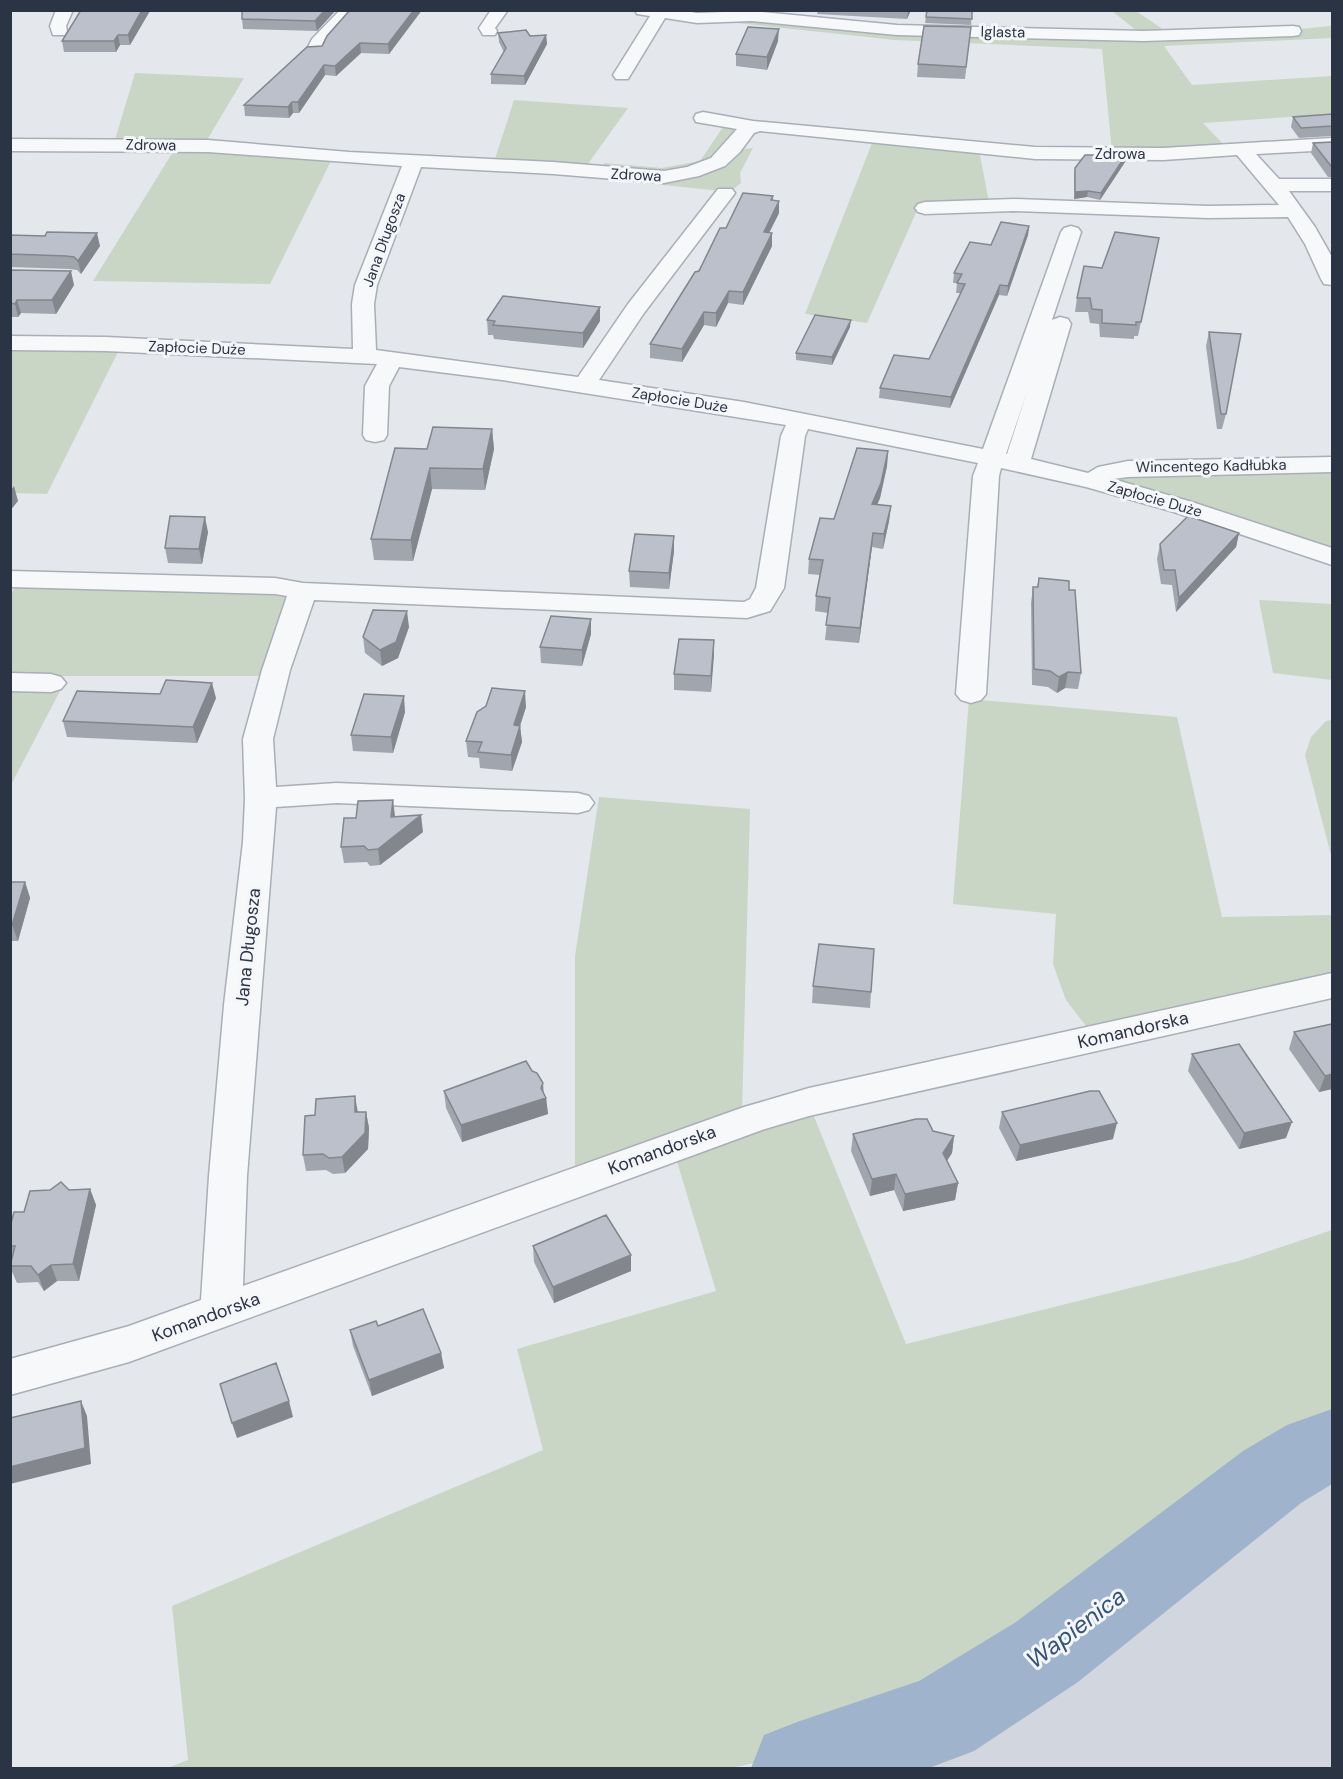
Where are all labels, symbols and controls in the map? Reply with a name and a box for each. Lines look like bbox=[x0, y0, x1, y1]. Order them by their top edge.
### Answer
street label: Iglasta bbox=[981, 22, 1025, 42]
street label: Zdrowa bbox=[125, 135, 177, 155]
street label: Zdrowa bbox=[1095, 144, 1145, 164]
street label: Zdrowa bbox=[610, 164, 662, 186]
street label: Jana Długosza bbox=[358, 190, 410, 290]
street label: Zapłocie Duże bbox=[148, 336, 246, 360]
street label: Zapłocie Duże bbox=[630, 383, 730, 417]
street label: Wincentego Kadłubka bbox=[1135, 455, 1287, 477]
street label: Zapłocie Duże bbox=[1105, 476, 1205, 522]
street label: Jana Długosza bbox=[230, 887, 266, 1007]
street label: Komandorska bbox=[1075, 1006, 1191, 1054]
street label: Komandorska bbox=[605, 1119, 719, 1181]
street label: Komandorska bbox=[149, 1286, 263, 1348]
water label: Wapienica bbox=[1020, 1580, 1132, 1675]

